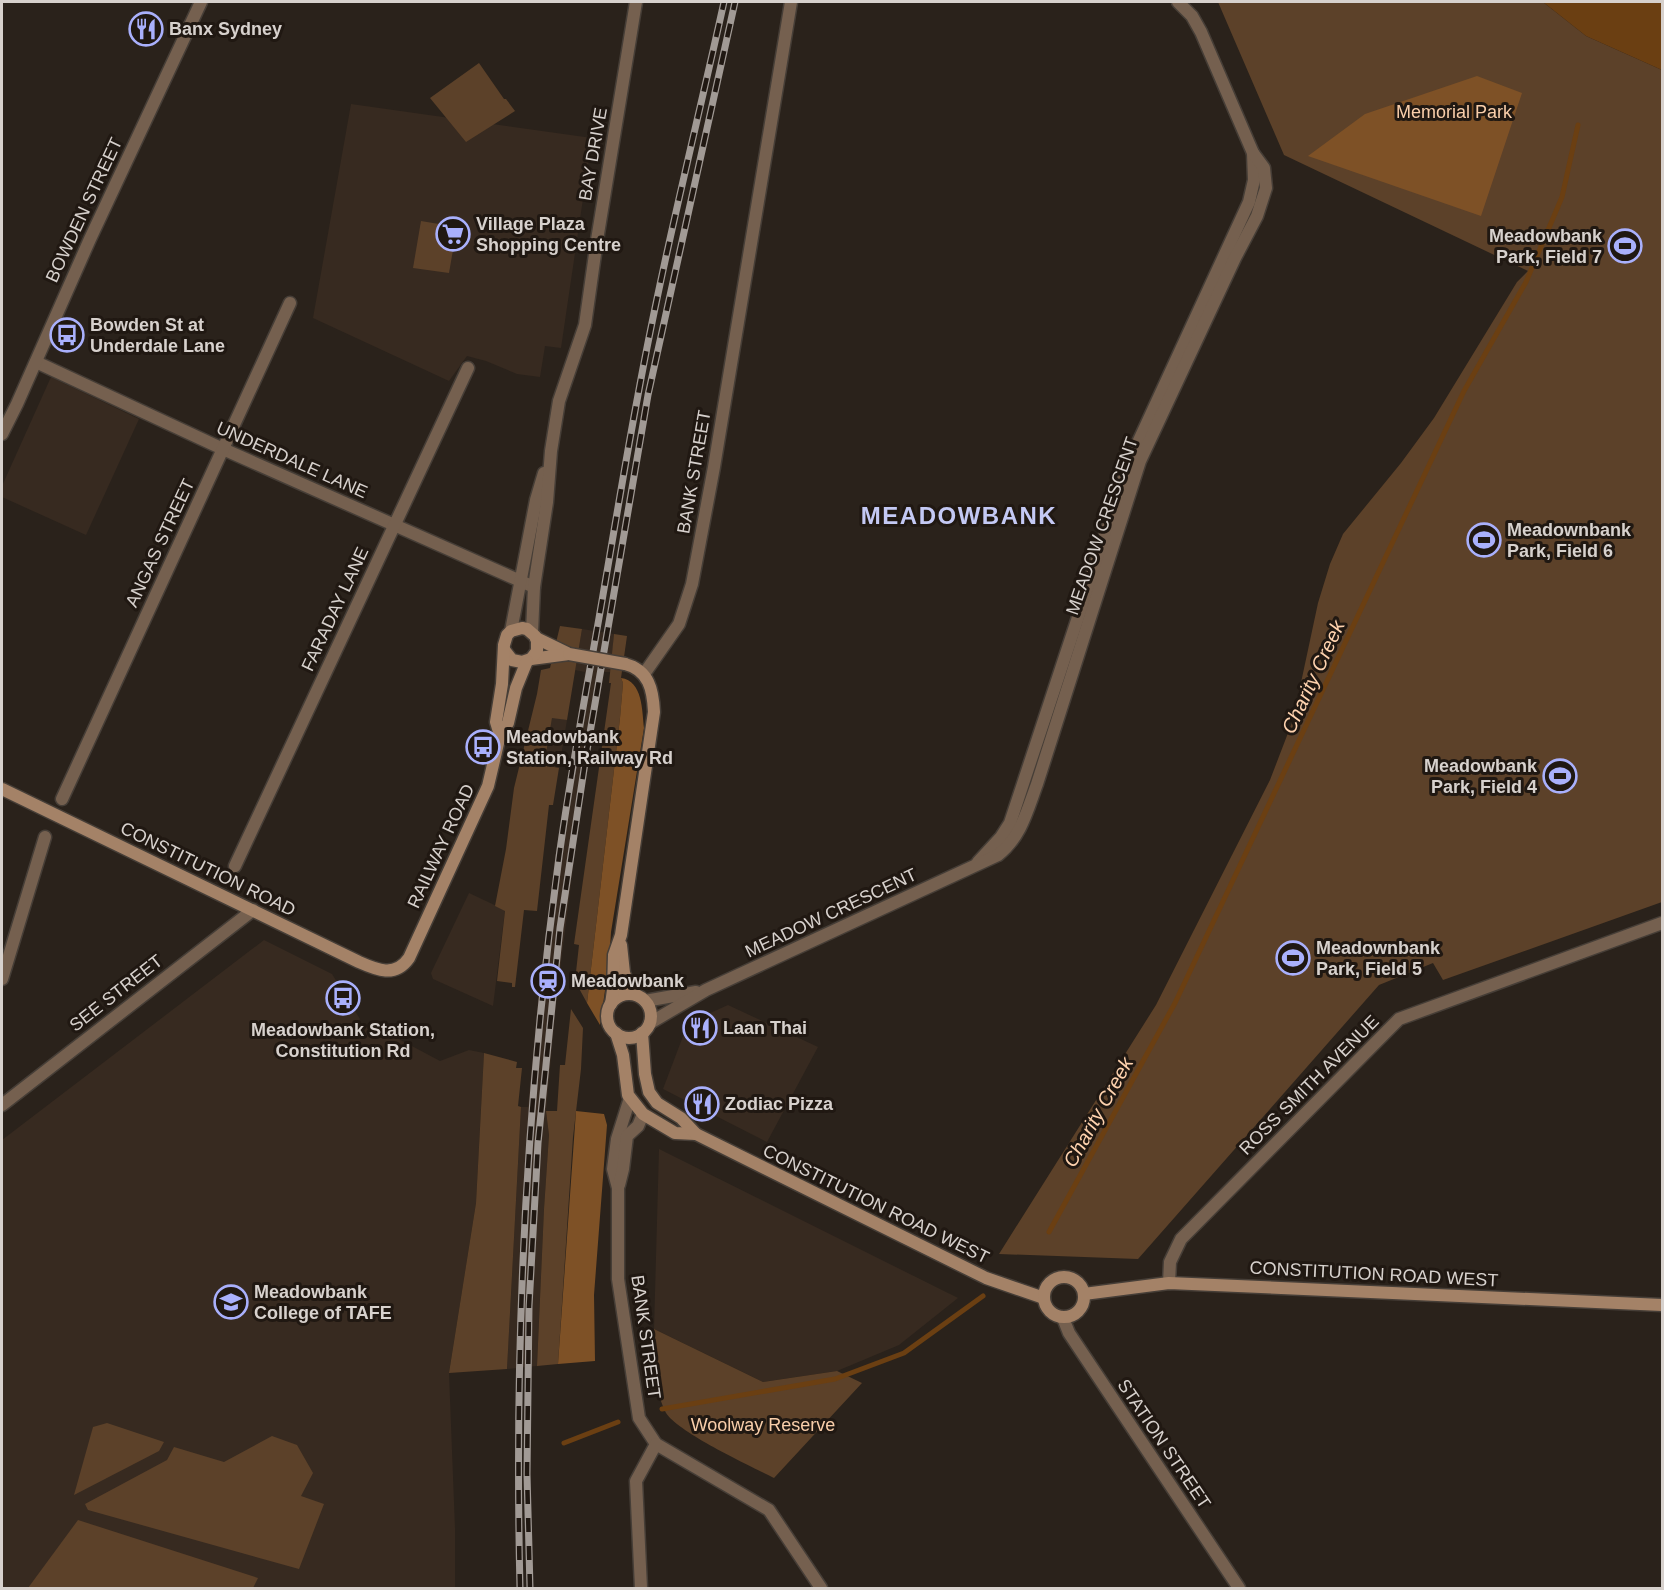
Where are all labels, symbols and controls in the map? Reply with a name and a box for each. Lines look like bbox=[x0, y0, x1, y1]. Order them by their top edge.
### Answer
restaurant icon: Banx Sydney bbox=[128, 11, 164, 47]
place label: Banx Sydney bbox=[169, 19, 282, 39]
park label: Memorial Park bbox=[1396, 102, 1513, 122]
street label: BAY DRIVE bbox=[575, 106, 611, 202]
street label: BOWDEN STREET bbox=[42, 135, 126, 285]
place label: Village Plaza Shopping Centre bbox=[476, 214, 621, 255]
supermarket icon: Village Plaza Shopping Centre bbox=[435, 216, 471, 252]
place label: Meadowbank Park, Field 7 bbox=[1489, 226, 1603, 267]
sports icon: Meadowbank Park, Field 7 bbox=[1607, 228, 1643, 264]
place label: Bowden St at Underdale Lane bbox=[90, 315, 225, 356]
bus stop icon: Bowden St at Underdale Lane bbox=[49, 317, 85, 353]
street label: BANK STREET bbox=[673, 409, 715, 535]
street label: UNDERDALE LANE bbox=[213, 418, 371, 502]
street label: MEADOW CRESCENT bbox=[1062, 434, 1142, 618]
street label: ANGAS STREET bbox=[122, 476, 198, 610]
district label: MEADOWBANK bbox=[861, 502, 1057, 529]
place label: Meadownbank Park, Field 6 bbox=[1507, 520, 1632, 561]
sports icon: Meadownbank Park, Field 6 bbox=[1466, 522, 1502, 558]
street label: FARADAY LANE bbox=[298, 544, 372, 674]
water label: Charity Creek bbox=[1277, 616, 1349, 737]
place label: Meadowbank Station, Railway Rd bbox=[506, 727, 673, 768]
bus stop icon: Meadowbank Station, Railway Rd bbox=[465, 729, 501, 765]
place label: Meadowbank Park, Field 4 bbox=[1424, 756, 1538, 797]
sports icon: Meadowbank Park, Field 4 bbox=[1542, 758, 1578, 794]
street label: RAILWAY ROAD bbox=[404, 781, 478, 911]
street label: CONSTITUTION ROAD bbox=[117, 818, 299, 920]
street label: MEADOW CRESCENT bbox=[742, 864, 920, 962]
place label: Meadownbank Park, Field 5 bbox=[1316, 938, 1441, 979]
sports icon: Meadownbank Park, Field 5 bbox=[1275, 940, 1311, 976]
street label: SEE STREET bbox=[66, 951, 166, 1035]
station icon: Meadowbank bbox=[530, 963, 566, 999]
place label: Meadowbank bbox=[571, 971, 685, 991]
bus stop icon: Meadowbank Station, Constitution Rd bbox=[325, 980, 361, 1016]
restaurant icon: Laan Thai bbox=[682, 1010, 718, 1046]
street label: ROSS SMITH AVENUE bbox=[1235, 1011, 1383, 1159]
place label: Laan Thai bbox=[723, 1018, 807, 1038]
place label: Meadowbank Station, Constitution Rd bbox=[251, 1020, 435, 1061]
water label: Charity Creek bbox=[1059, 1052, 1138, 1171]
restaurant icon: Zodiac Pizza bbox=[684, 1086, 720, 1122]
place label: Zodiac Pizza bbox=[725, 1094, 834, 1114]
street label: CONSTITUTION ROAD WEST bbox=[760, 1140, 992, 1268]
street label: CONSTITUTION ROAD WEST bbox=[1249, 1257, 1499, 1291]
street label: BANK STREET bbox=[627, 1274, 665, 1400]
place label: Meadowbank College of TAFE bbox=[254, 1282, 392, 1323]
school or university icon: Meadowbank College of TAFE bbox=[213, 1284, 249, 1320]
street label: STATION STREET bbox=[1113, 1376, 1215, 1512]
park label: Woolway Reserve bbox=[691, 1415, 835, 1435]

